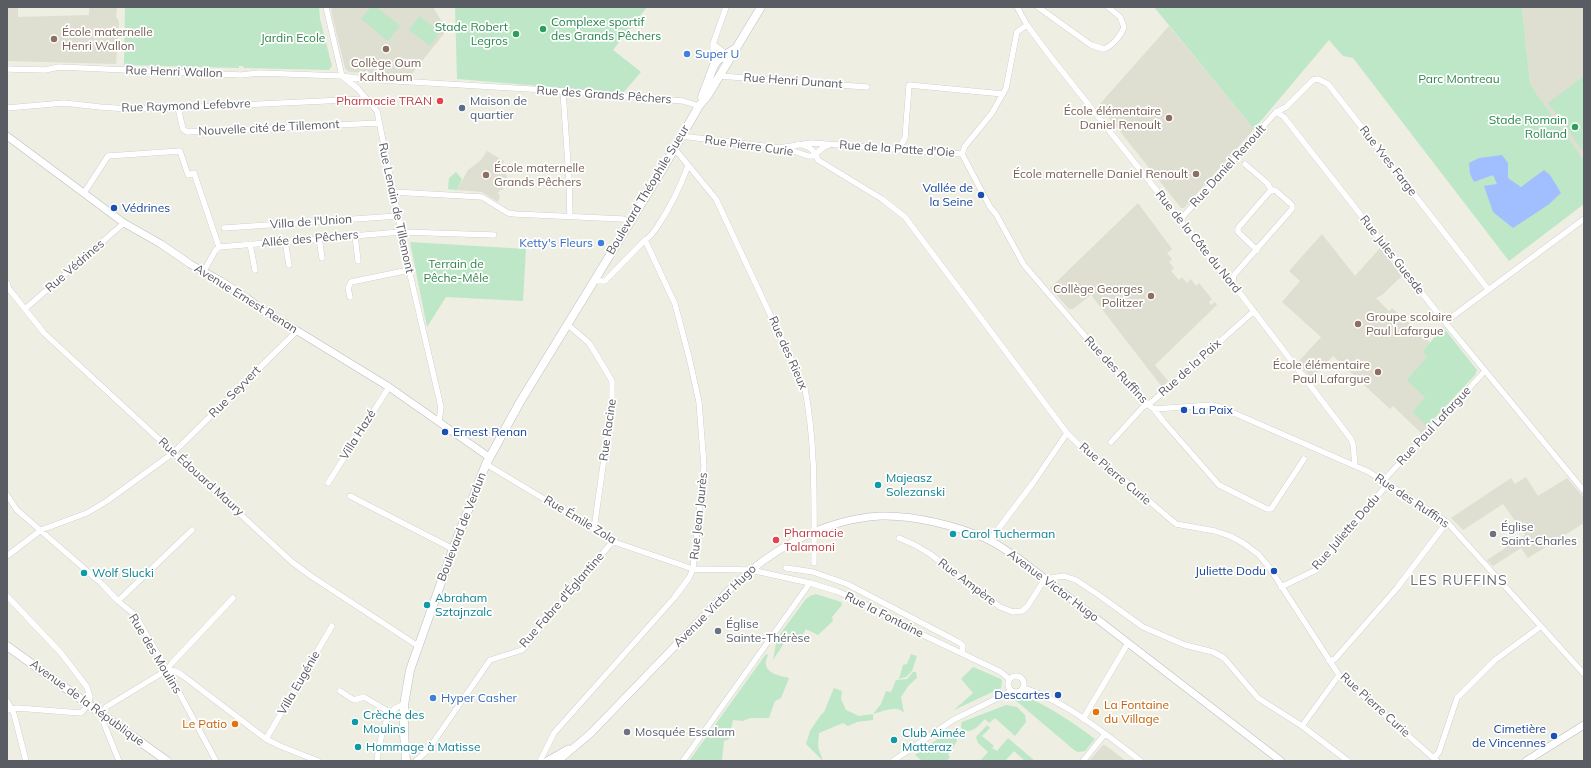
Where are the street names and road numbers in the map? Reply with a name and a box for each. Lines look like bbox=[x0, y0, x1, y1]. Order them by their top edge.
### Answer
street label: Rue Henri Wallon bbox=[125, 63, 223, 81]
street label: Rue Henri Dunant bbox=[743, 70, 843, 92]
street label: Rue des Grands Pêchers bbox=[536, 83, 672, 107]
street label: Rue Raymond Lefebvre bbox=[121, 97, 251, 115]
street label: Nouvelle cité de Tillemont bbox=[198, 117, 340, 139]
street label: Rue Daniel Renoult bbox=[1187, 122, 1269, 210]
street label: Boulevard Théophile Sueur bbox=[604, 123, 692, 257]
street label: Rue Yves Farge bbox=[1356, 123, 1420, 199]
street label: Rue Pierre Curie bbox=[704, 133, 794, 159]
street label: Rue de la Patte d'Oie bbox=[839, 138, 955, 160]
street label: Rue Lenain de Tillemont bbox=[375, 141, 417, 275]
street label: Rue de la Côte du Nord bbox=[1152, 188, 1244, 296]
street label: Villa de l'Union bbox=[270, 212, 352, 232]
street label: Rue Jules Guesde bbox=[1357, 213, 1427, 297]
street label: Allée des Pêchers bbox=[261, 228, 359, 250]
street label: Rue Védrines bbox=[43, 237, 107, 295]
street label: Avenue Ernest Renan bbox=[192, 261, 300, 337]
street label: Rue des Rieux bbox=[765, 314, 811, 392]
street label: Rue des Ruffins bbox=[1081, 333, 1151, 407]
street label: Rue de la Paix bbox=[1156, 336, 1224, 400]
street label: Rue Seyvert bbox=[206, 363, 264, 421]
street label: Rue Paul Lafargue bbox=[1394, 384, 1474, 468]
street label: Rue Racine bbox=[597, 398, 619, 462]
street label: Villa Hazé bbox=[337, 407, 379, 463]
street label: Rue Édouard Maury bbox=[155, 435, 247, 519]
street label: Rue Pierre Curie bbox=[1076, 440, 1154, 508]
street label: Boulevard de Verdun bbox=[435, 470, 489, 584]
street label: Rue des Ruffins bbox=[1372, 471, 1452, 531]
street label: Rue Jean Jaurès bbox=[687, 472, 711, 560]
street label: Rue Juliette Dodu bbox=[1309, 491, 1383, 573]
street label: Rue Émile Zola bbox=[541, 493, 619, 547]
street label: Avenue Victor Hugo bbox=[1004, 547, 1102, 625]
street label: Rue Fabre d'Églantine bbox=[517, 549, 607, 651]
street label: Rue Ampère bbox=[935, 556, 999, 608]
street label: Avenue Victor Hugo bbox=[671, 562, 759, 650]
street label: Rue la Fontaine bbox=[842, 589, 926, 641]
street label: Rue des Moulins bbox=[126, 612, 184, 696]
street label: Villa Eugénie bbox=[275, 648, 323, 718]
street label: Avenue de la République bbox=[27, 657, 147, 749]
street label: Rue Pierre Curie bbox=[1337, 670, 1413, 740]

